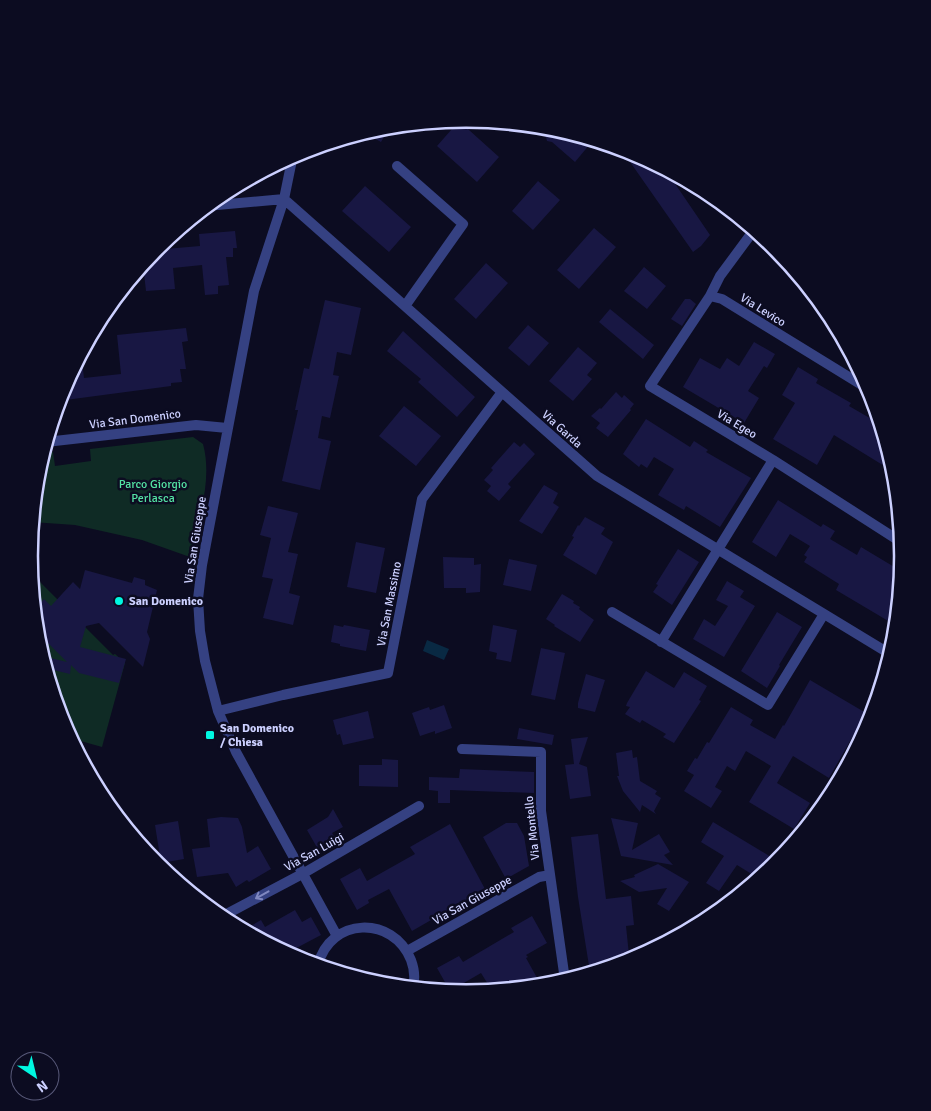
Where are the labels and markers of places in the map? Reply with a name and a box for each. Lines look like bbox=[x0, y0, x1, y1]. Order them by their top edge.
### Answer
place label: San Domenico bbox=[129, 594, 203, 609]
marker: San Domenico bbox=[113, 595, 125, 607]
place label: San Domenico / Chiesa bbox=[220, 721, 294, 750]
marker: San Domenico / Chiesa bbox=[204, 729, 216, 741]

